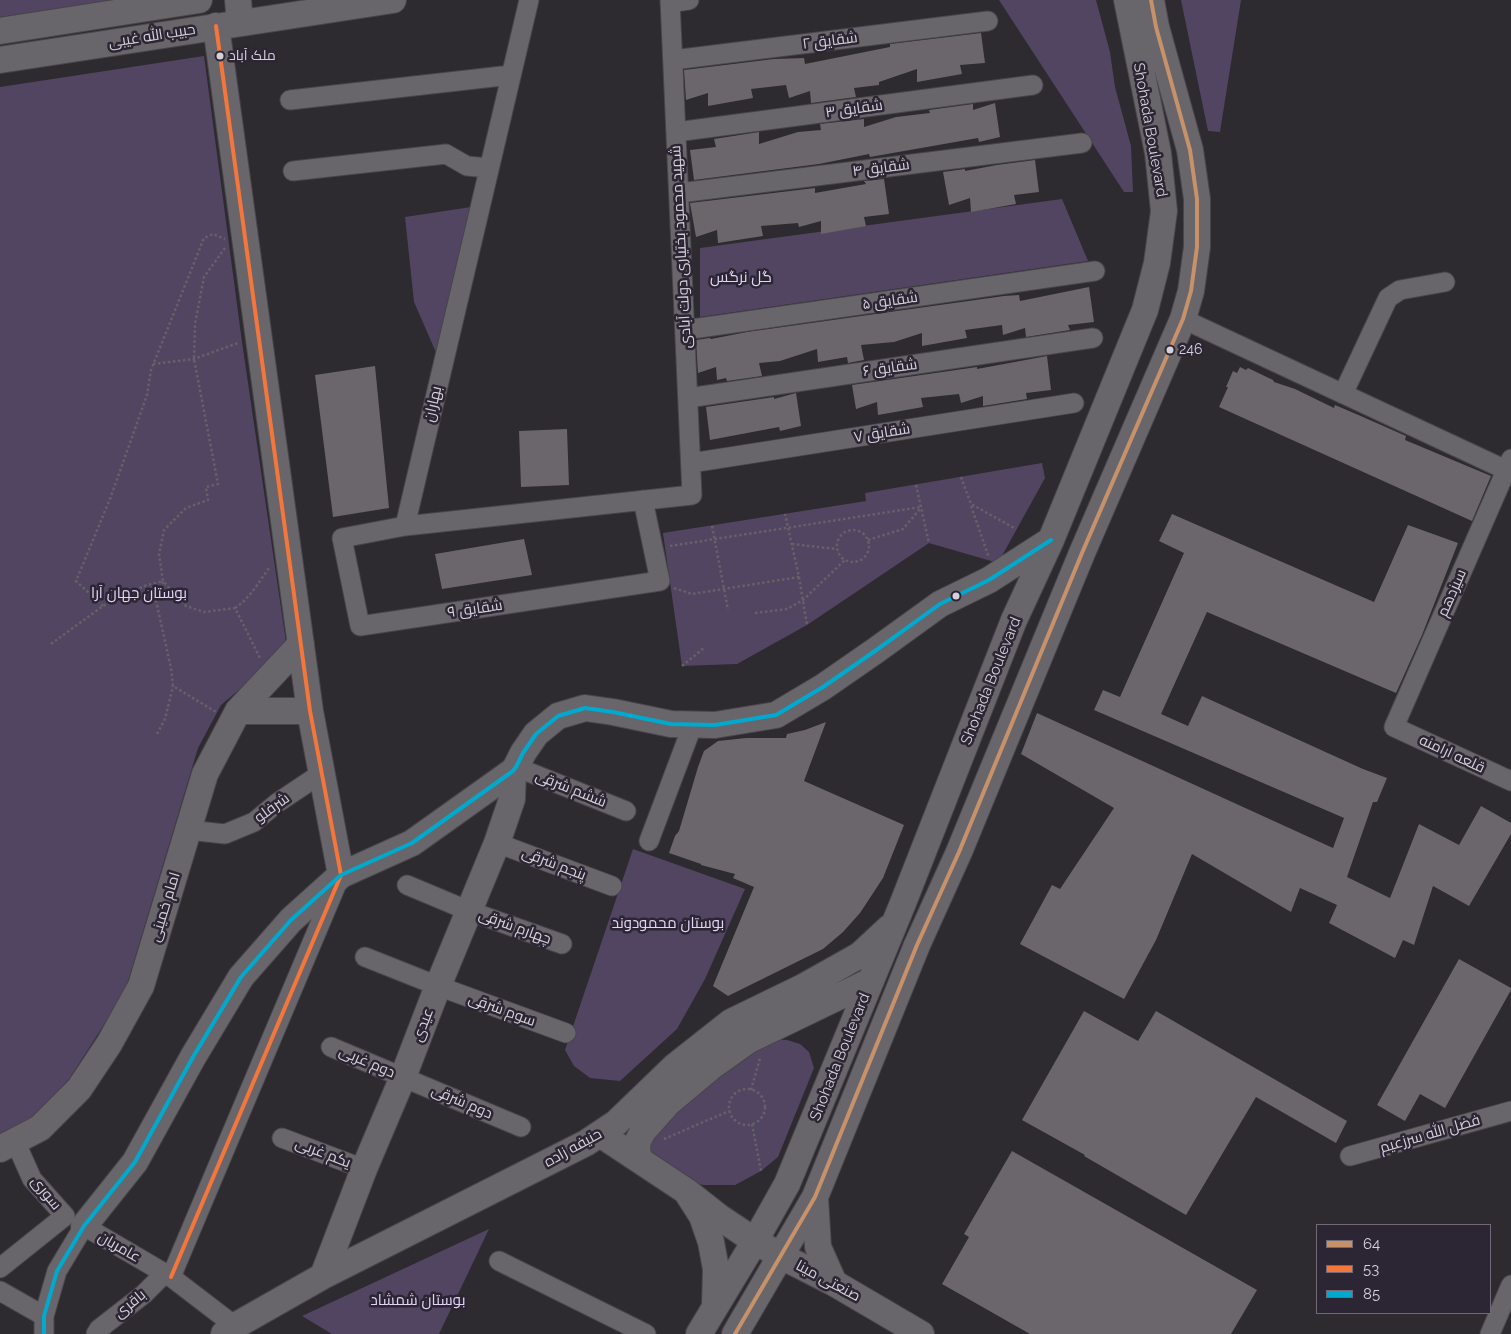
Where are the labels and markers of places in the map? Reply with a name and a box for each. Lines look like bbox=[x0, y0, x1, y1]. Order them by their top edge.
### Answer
place label: ملک آباد bbox=[229, 48, 276, 64]
marker: ملک آباد bbox=[215, 51, 225, 61]
place label: 246 bbox=[1179, 342, 1202, 358]
marker: 246 bbox=[1165, 345, 1175, 355]
unlabelled marker bbox=[951, 591, 961, 601]

